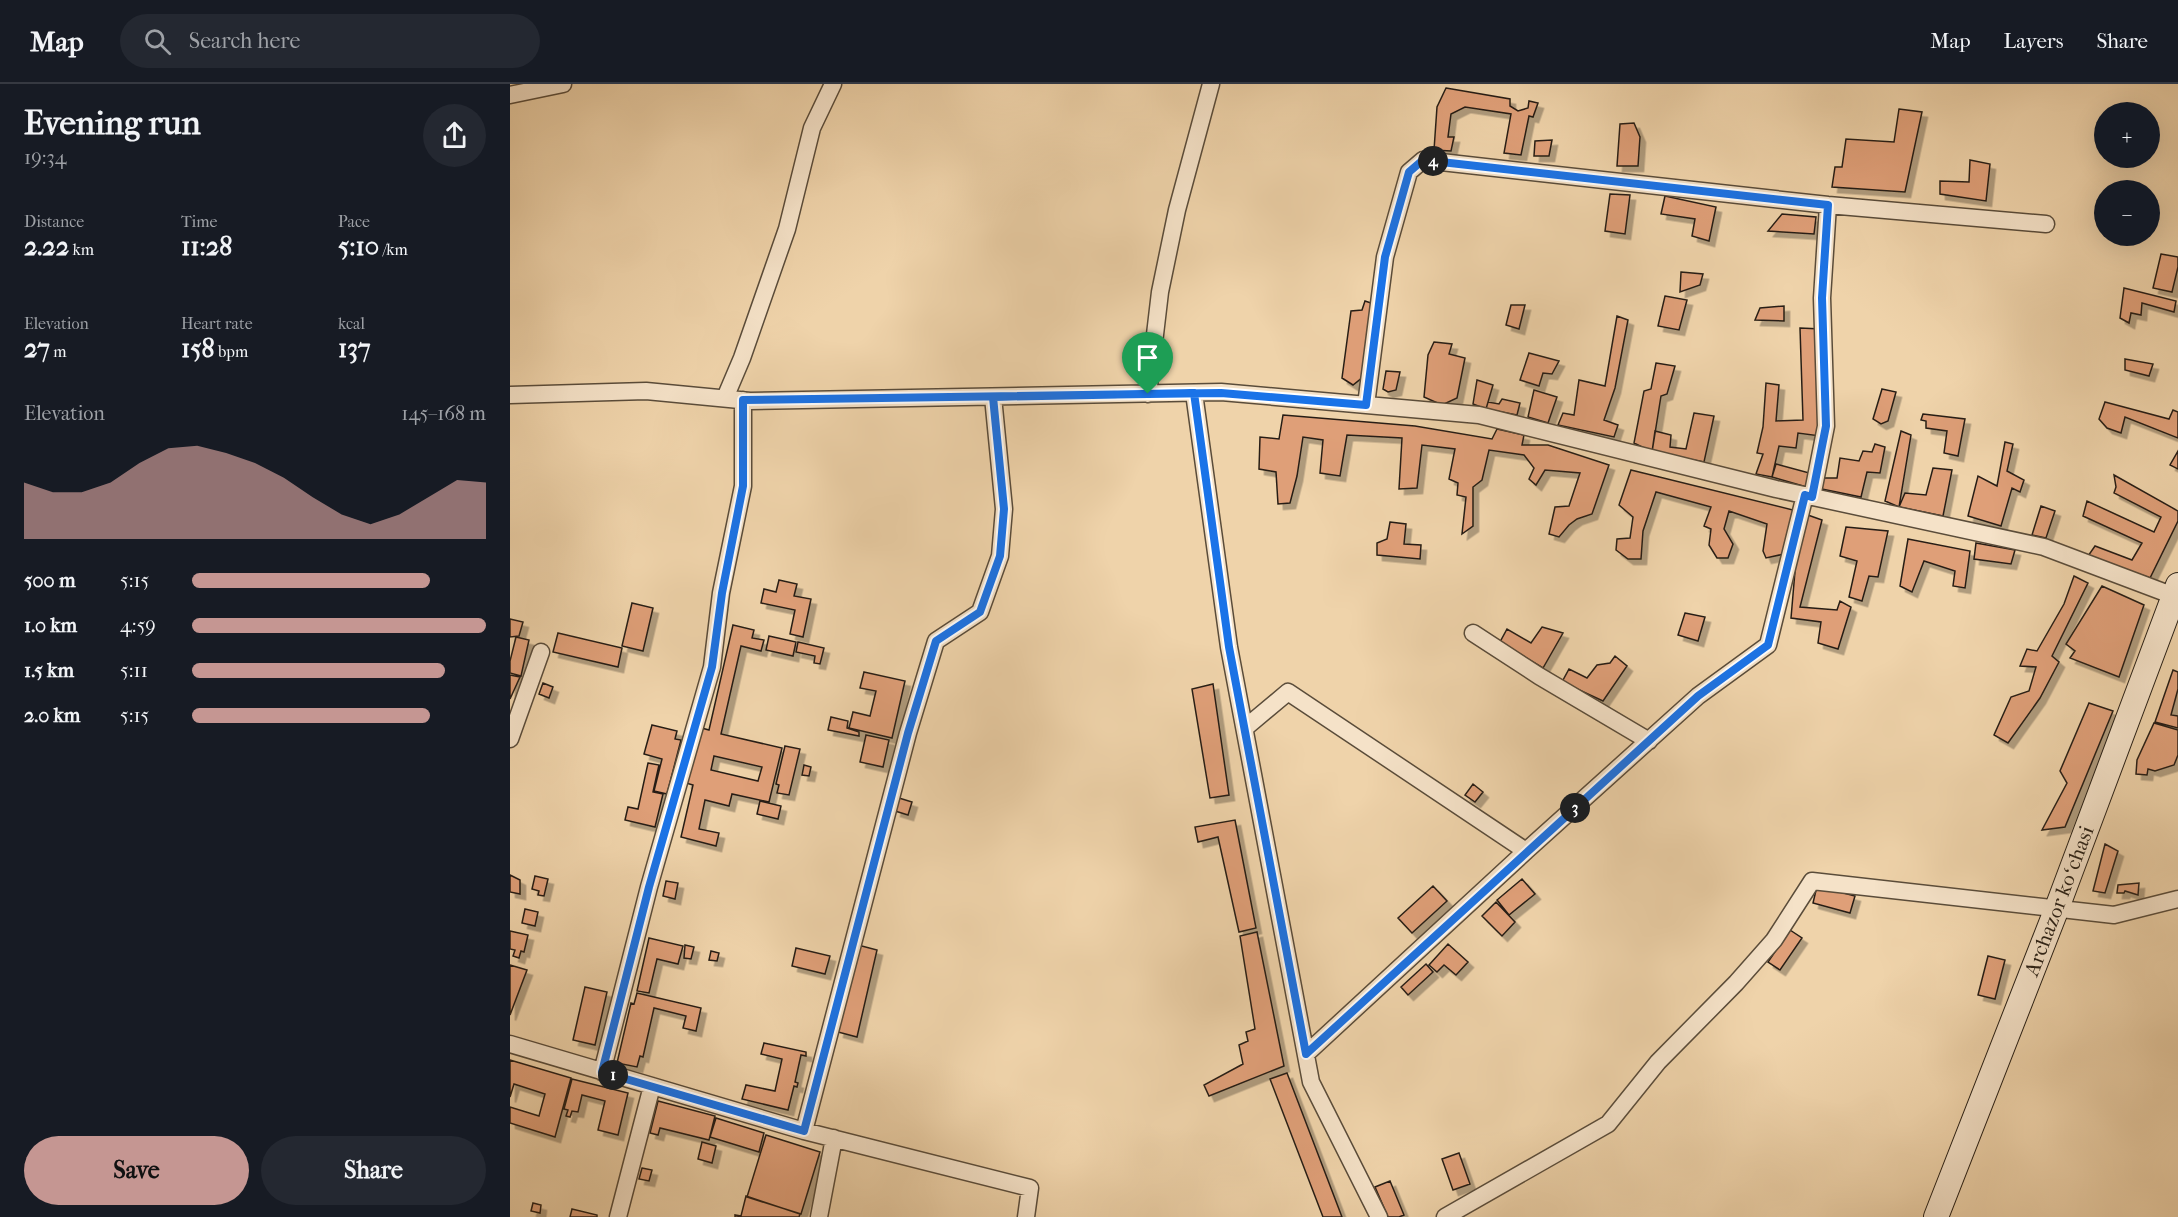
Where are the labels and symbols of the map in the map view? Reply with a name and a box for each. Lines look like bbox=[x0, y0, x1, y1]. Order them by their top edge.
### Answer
pin: 4 bbox=[1418, 146, 1448, 176]
pin bbox=[1122, 332, 1173, 394]
pin: 3 bbox=[1560, 793, 1590, 823]
street label: Archazor koʻchasi bbox=[2019, 822, 2099, 981]
pin: 1 bbox=[598, 1060, 628, 1090]

